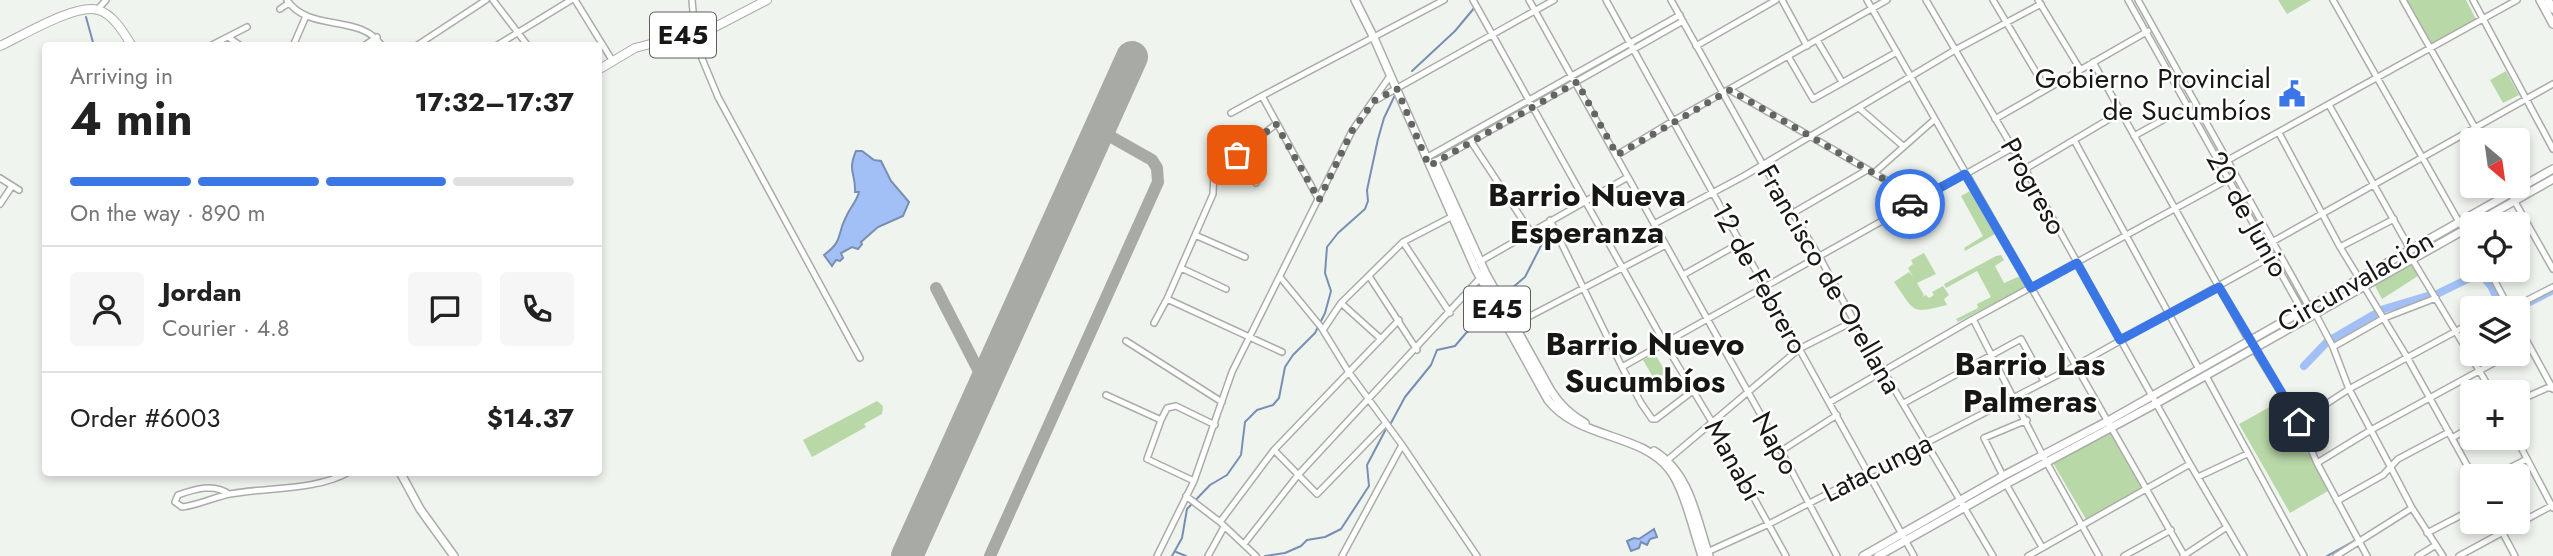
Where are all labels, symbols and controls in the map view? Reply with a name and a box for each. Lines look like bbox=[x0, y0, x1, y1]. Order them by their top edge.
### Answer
road number: E45 bbox=[650, 12, 716, 58]
place label: Gobierno Provincial de Sucumbíos bbox=[2035, 58, 2271, 131]
text: Arriving in bbox=[70, 59, 173, 93]
public building icon: Gobierno Provincial de Sucumbíos bbox=[2277, 79, 2307, 109]
text: 17:32–17:37 bbox=[414, 83, 574, 121]
text: 4 min bbox=[70, 86, 193, 152]
pin bbox=[1207, 125, 1267, 185]
north arrow bbox=[2460, 128, 2530, 198]
map controls bbox=[2460, 128, 2530, 534]
street label: Progreso bbox=[1990, 130, 2077, 242]
icon: bag bbox=[1218, 136, 1256, 174]
street label: 20 de Junio bbox=[2196, 144, 2299, 285]
street label: Francisco de Orellana bbox=[1747, 157, 1912, 402]
courier bbox=[1875, 169, 1945, 239]
district label: Barrio Nueva Esperanza bbox=[1488, 172, 1686, 255]
icon: car bbox=[1891, 185, 1929, 223]
street label: 12 de Febrero bbox=[1701, 195, 1818, 361]
text: On the way · 890 m bbox=[70, 196, 265, 230]
button: locate bbox=[2460, 212, 2530, 282]
street label: Circunvalación bbox=[2269, 220, 2441, 343]
button: person bbox=[70, 272, 144, 346]
button: chat bbox=[408, 272, 482, 346]
button: phone bbox=[500, 272, 574, 346]
text: Jordan bbox=[162, 273, 242, 311]
road number: E45 bbox=[1464, 286, 1530, 332]
button: layers bbox=[2460, 296, 2530, 366]
text: Courier · 4.8 bbox=[162, 311, 290, 345]
district label: Barrio Nuevo Sucumbíos bbox=[1545, 321, 1745, 404]
district label: Barrio Las Palmeras bbox=[1955, 341, 2105, 424]
button: + bbox=[2460, 380, 2530, 450]
pin bbox=[2269, 392, 2329, 452]
text: Order #6003 bbox=[70, 399, 221, 437]
text: $14.37 bbox=[487, 399, 574, 437]
icon: home bbox=[2280, 403, 2318, 441]
street label: Napo bbox=[1742, 404, 1810, 482]
street label: Manabí bbox=[1694, 412, 1774, 510]
street label: Latacunga bbox=[1815, 422, 1939, 513]
button: − bbox=[2460, 464, 2530, 534]

